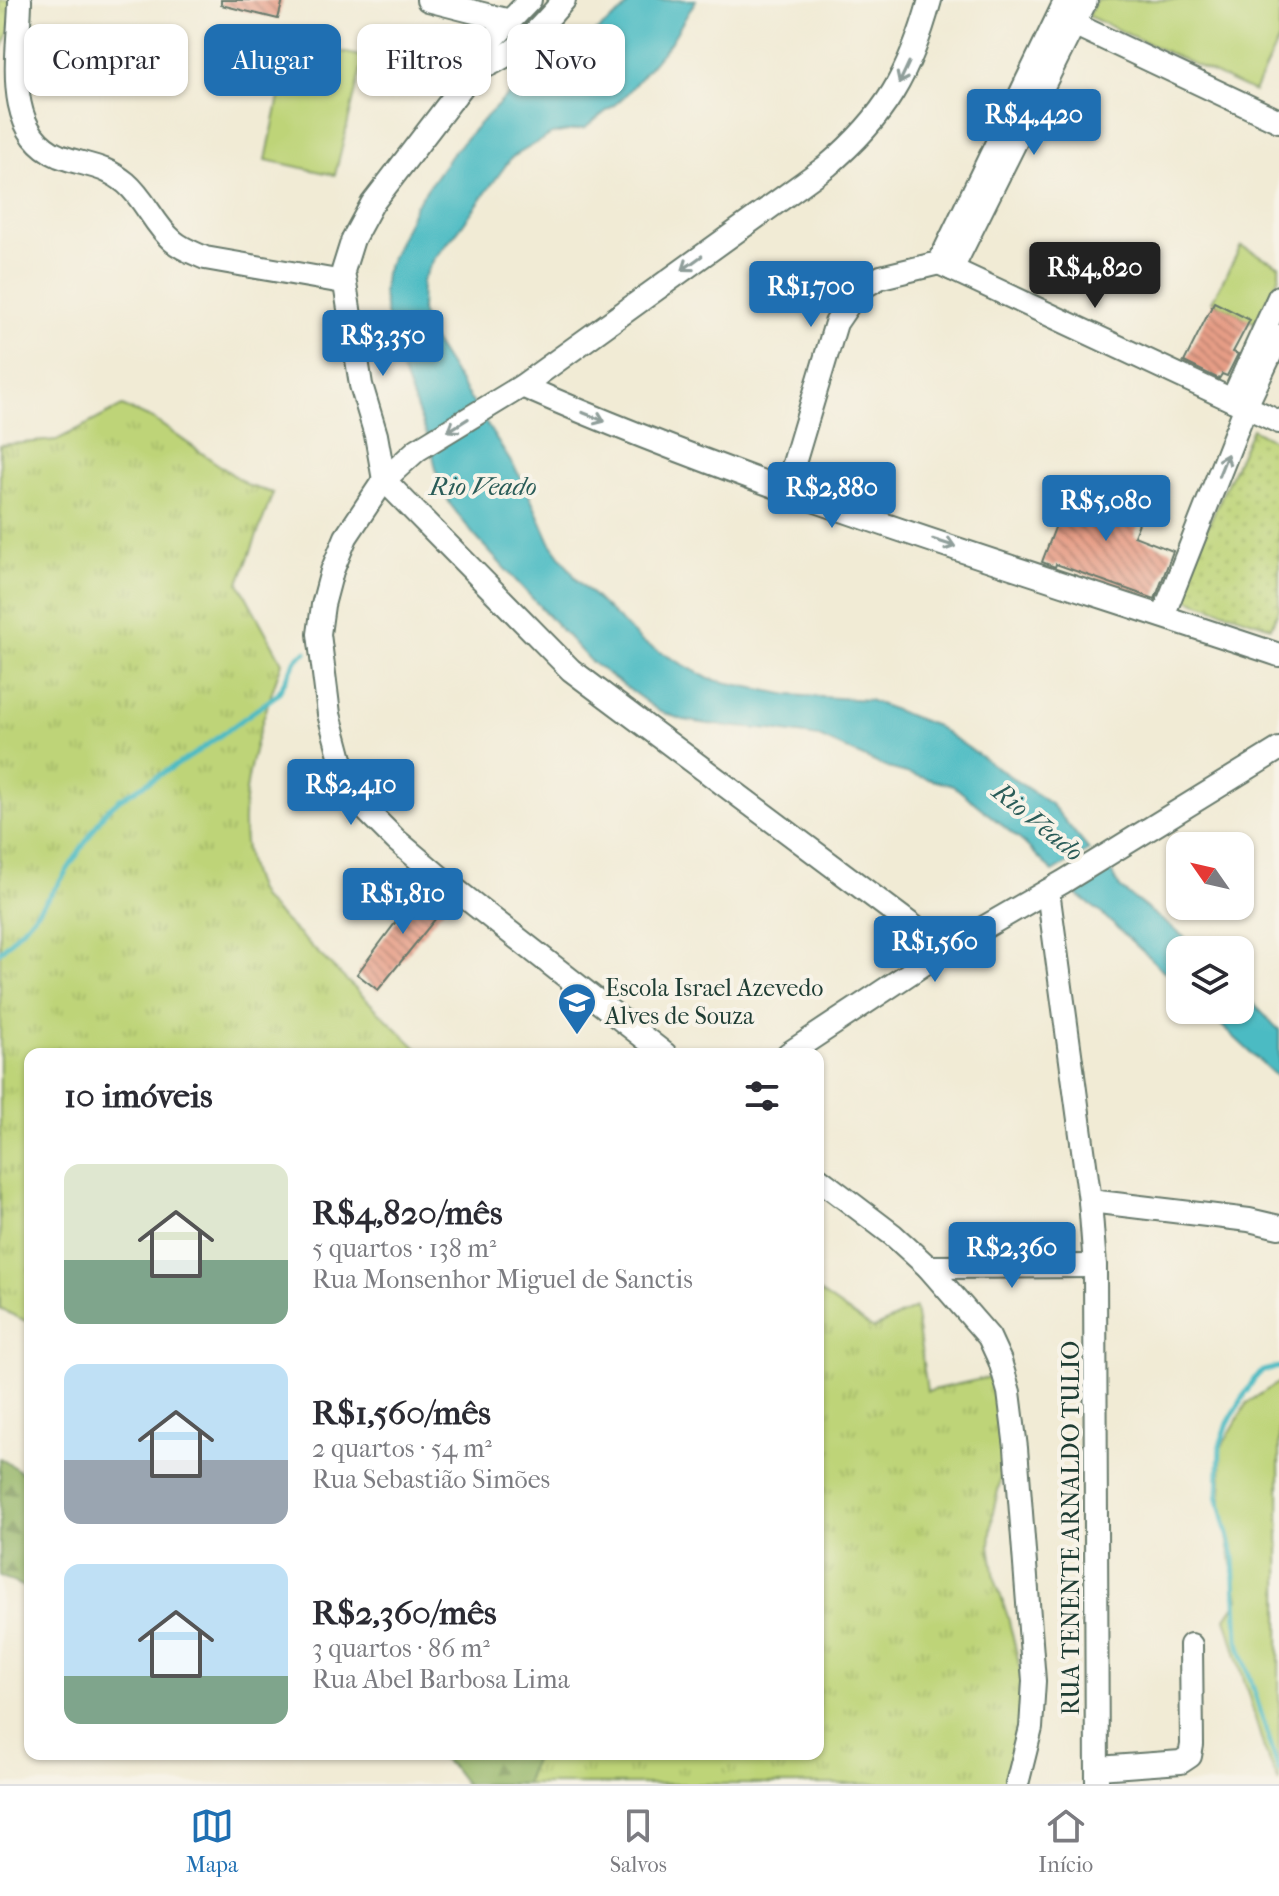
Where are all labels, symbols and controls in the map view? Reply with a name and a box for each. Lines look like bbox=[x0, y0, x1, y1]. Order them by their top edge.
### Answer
chip: Comprar bbox=[24, 24, 188, 96]
chip: Alugar bbox=[204, 24, 341, 96]
chip: Filtros bbox=[357, 24, 491, 96]
chip: Novo bbox=[507, 24, 625, 96]
one-way arrow bbox=[896, 61, 911, 85]
pin: R$4,420 bbox=[960, 89, 1108, 157]
text: R$4,420 bbox=[985, 99, 1083, 130]
pin: R$4,820 bbox=[1021, 242, 1169, 310]
text: R$4,820 bbox=[1047, 252, 1143, 283]
one-way arrow bbox=[682, 255, 704, 271]
pin: R$1,700 bbox=[737, 261, 885, 329]
text: R$1,700 bbox=[767, 271, 855, 302]
pin: R$3,350 bbox=[309, 310, 457, 378]
text: R$3,350 bbox=[340, 320, 426, 351]
one-way arrow bbox=[581, 410, 606, 425]
one-way arrow bbox=[447, 418, 470, 434]
one-way arrow bbox=[1217, 453, 1231, 478]
pin: R$2,880 bbox=[758, 462, 906, 530]
water label: Rio Veado bbox=[427, 471, 537, 502]
text: R$2,880 bbox=[786, 472, 878, 503]
pin: R$5,080 bbox=[1032, 475, 1180, 543]
text: R$5,080 bbox=[1060, 485, 1152, 516]
one-way arrow bbox=[931, 536, 956, 551]
pin: R$2,410 bbox=[277, 759, 425, 827]
text: R$2,410 bbox=[305, 769, 397, 800]
water label: Rio Veado bbox=[985, 775, 1090, 868]
north arrow bbox=[1166, 832, 1254, 920]
map controls bbox=[1166, 832, 1254, 1024]
pin: R$1,810 bbox=[329, 868, 477, 936]
text: R$1,810 bbox=[361, 878, 445, 909]
pin: R$1,560 bbox=[861, 916, 1009, 984]
text: R$1,560 bbox=[892, 926, 978, 957]
button: layers bbox=[1166, 936, 1254, 1024]
place label: Escola Israel Azevedo Alves de Souza bbox=[604, 974, 824, 1030]
school or university icon: Escola Israel Azevedo Alves de Souza bbox=[556, 981, 598, 1036]
icon: filters bbox=[740, 1074, 784, 1118]
text: 10 imóveis bbox=[64, 1076, 213, 1116]
text: R$4,820/mês bbox=[312, 1193, 502, 1233]
icon: home bbox=[128, 1196, 224, 1292]
pin: R$2,360 bbox=[938, 1222, 1086, 1290]
text: R$2,360 bbox=[967, 1232, 1057, 1263]
text: 5 quartos · 138 m² bbox=[312, 1233, 496, 1264]
text: Rua Monsenhor Miguel de Sanctis bbox=[312, 1264, 693, 1295]
street label: RUA TENENTE ARNALDO TULIO bbox=[1057, 1341, 1085, 1715]
text: R$1,560/mês bbox=[312, 1393, 491, 1433]
icon: home bbox=[128, 1396, 224, 1492]
text: 2 quartos · 54 m² bbox=[312, 1433, 492, 1464]
text: Rua Sebastião Simões bbox=[312, 1464, 550, 1495]
text: R$2,360/mês bbox=[312, 1593, 497, 1633]
icon: home bbox=[128, 1596, 224, 1692]
text: 3 quartos · 86 m² bbox=[312, 1633, 490, 1664]
text: Rua Abel Barbosa Lima bbox=[312, 1664, 570, 1695]
tab: Mapa bbox=[186, 1804, 238, 1878]
tab: Salvos bbox=[610, 1804, 667, 1878]
tab: Início bbox=[1038, 1804, 1093, 1878]

